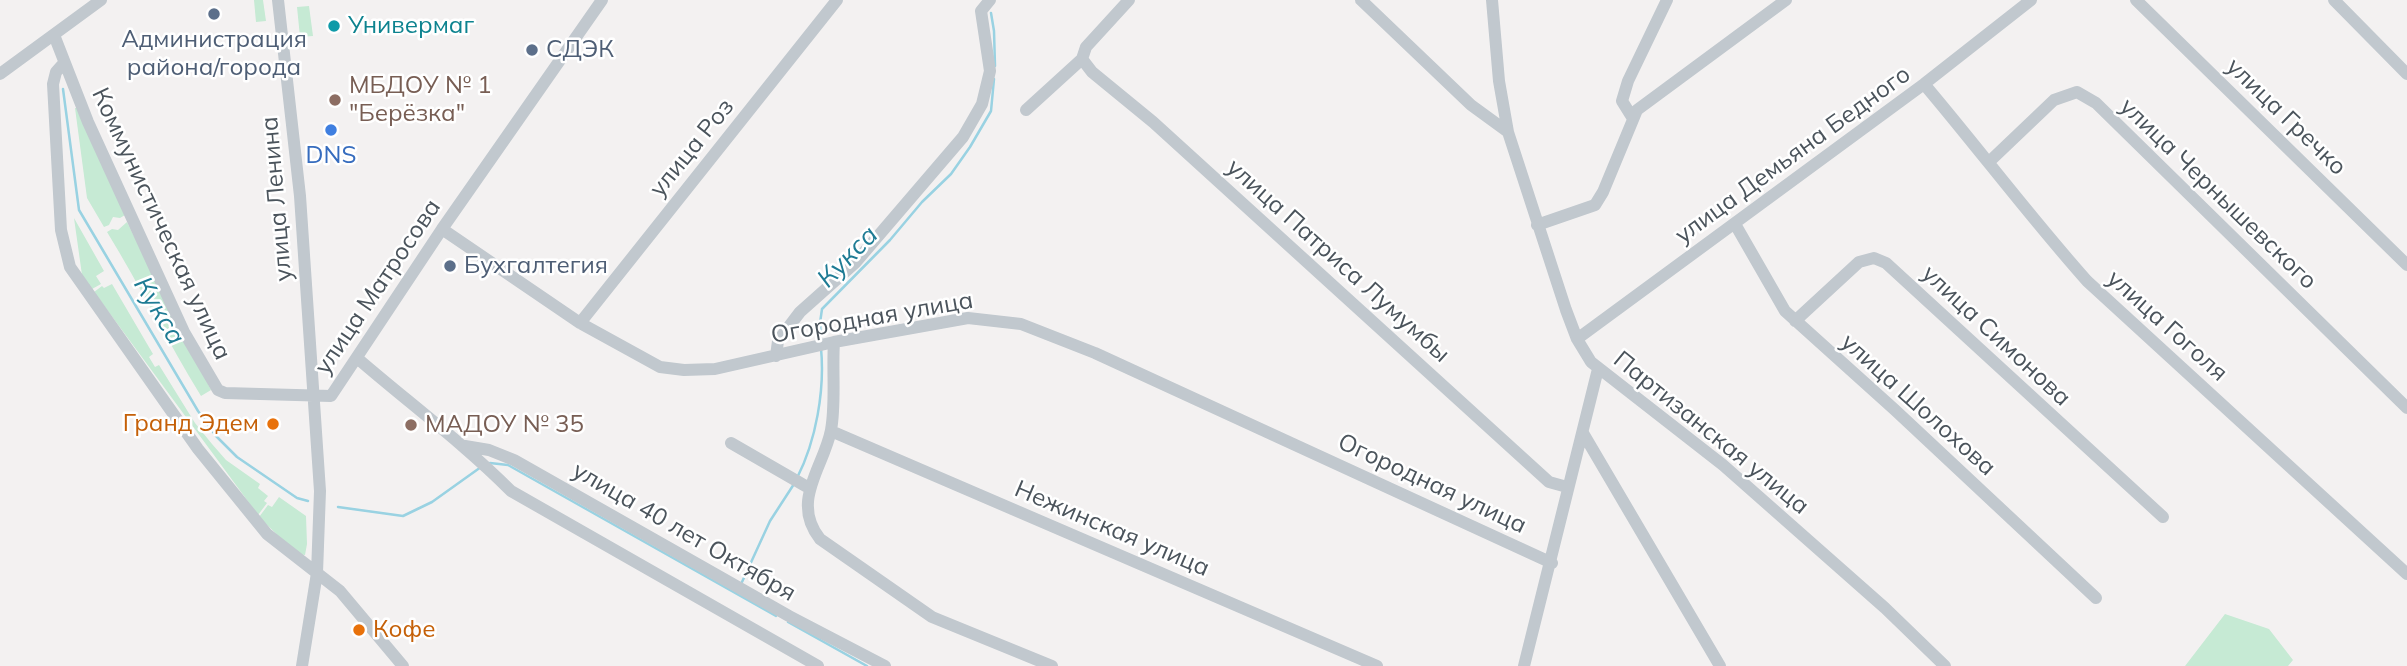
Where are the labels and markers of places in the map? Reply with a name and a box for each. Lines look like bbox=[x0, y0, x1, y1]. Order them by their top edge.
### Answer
marker: Администрация района/города bbox=[206, 6, 222, 22]
place label: Универмаг bbox=[348, 12, 474, 40]
marker: Универмаг bbox=[326, 18, 342, 34]
place label: Администрация района/города bbox=[121, 26, 307, 82]
place label: СДЭК bbox=[546, 36, 614, 64]
marker: СДЭК bbox=[524, 42, 540, 58]
place label: МБДОУ № 1 "Берёзка" bbox=[349, 72, 492, 128]
marker: МБДОУ № 1 "Берёзка" bbox=[327, 92, 343, 108]
marker: DNS bbox=[323, 122, 339, 138]
place label: DNS bbox=[306, 142, 356, 170]
place label: Бухгалтегия bbox=[464, 252, 608, 280]
marker: Бухгалтегия bbox=[442, 258, 458, 274]
place label: Гранд Эдем bbox=[123, 410, 259, 438]
place label: МАДОУ № 35 bbox=[425, 411, 584, 439]
marker: Гранд Эдем bbox=[265, 416, 281, 432]
marker: МАДОУ № 35 bbox=[403, 417, 419, 433]
place label: Кофе bbox=[373, 616, 435, 644]
marker: Кофе bbox=[351, 622, 367, 638]

